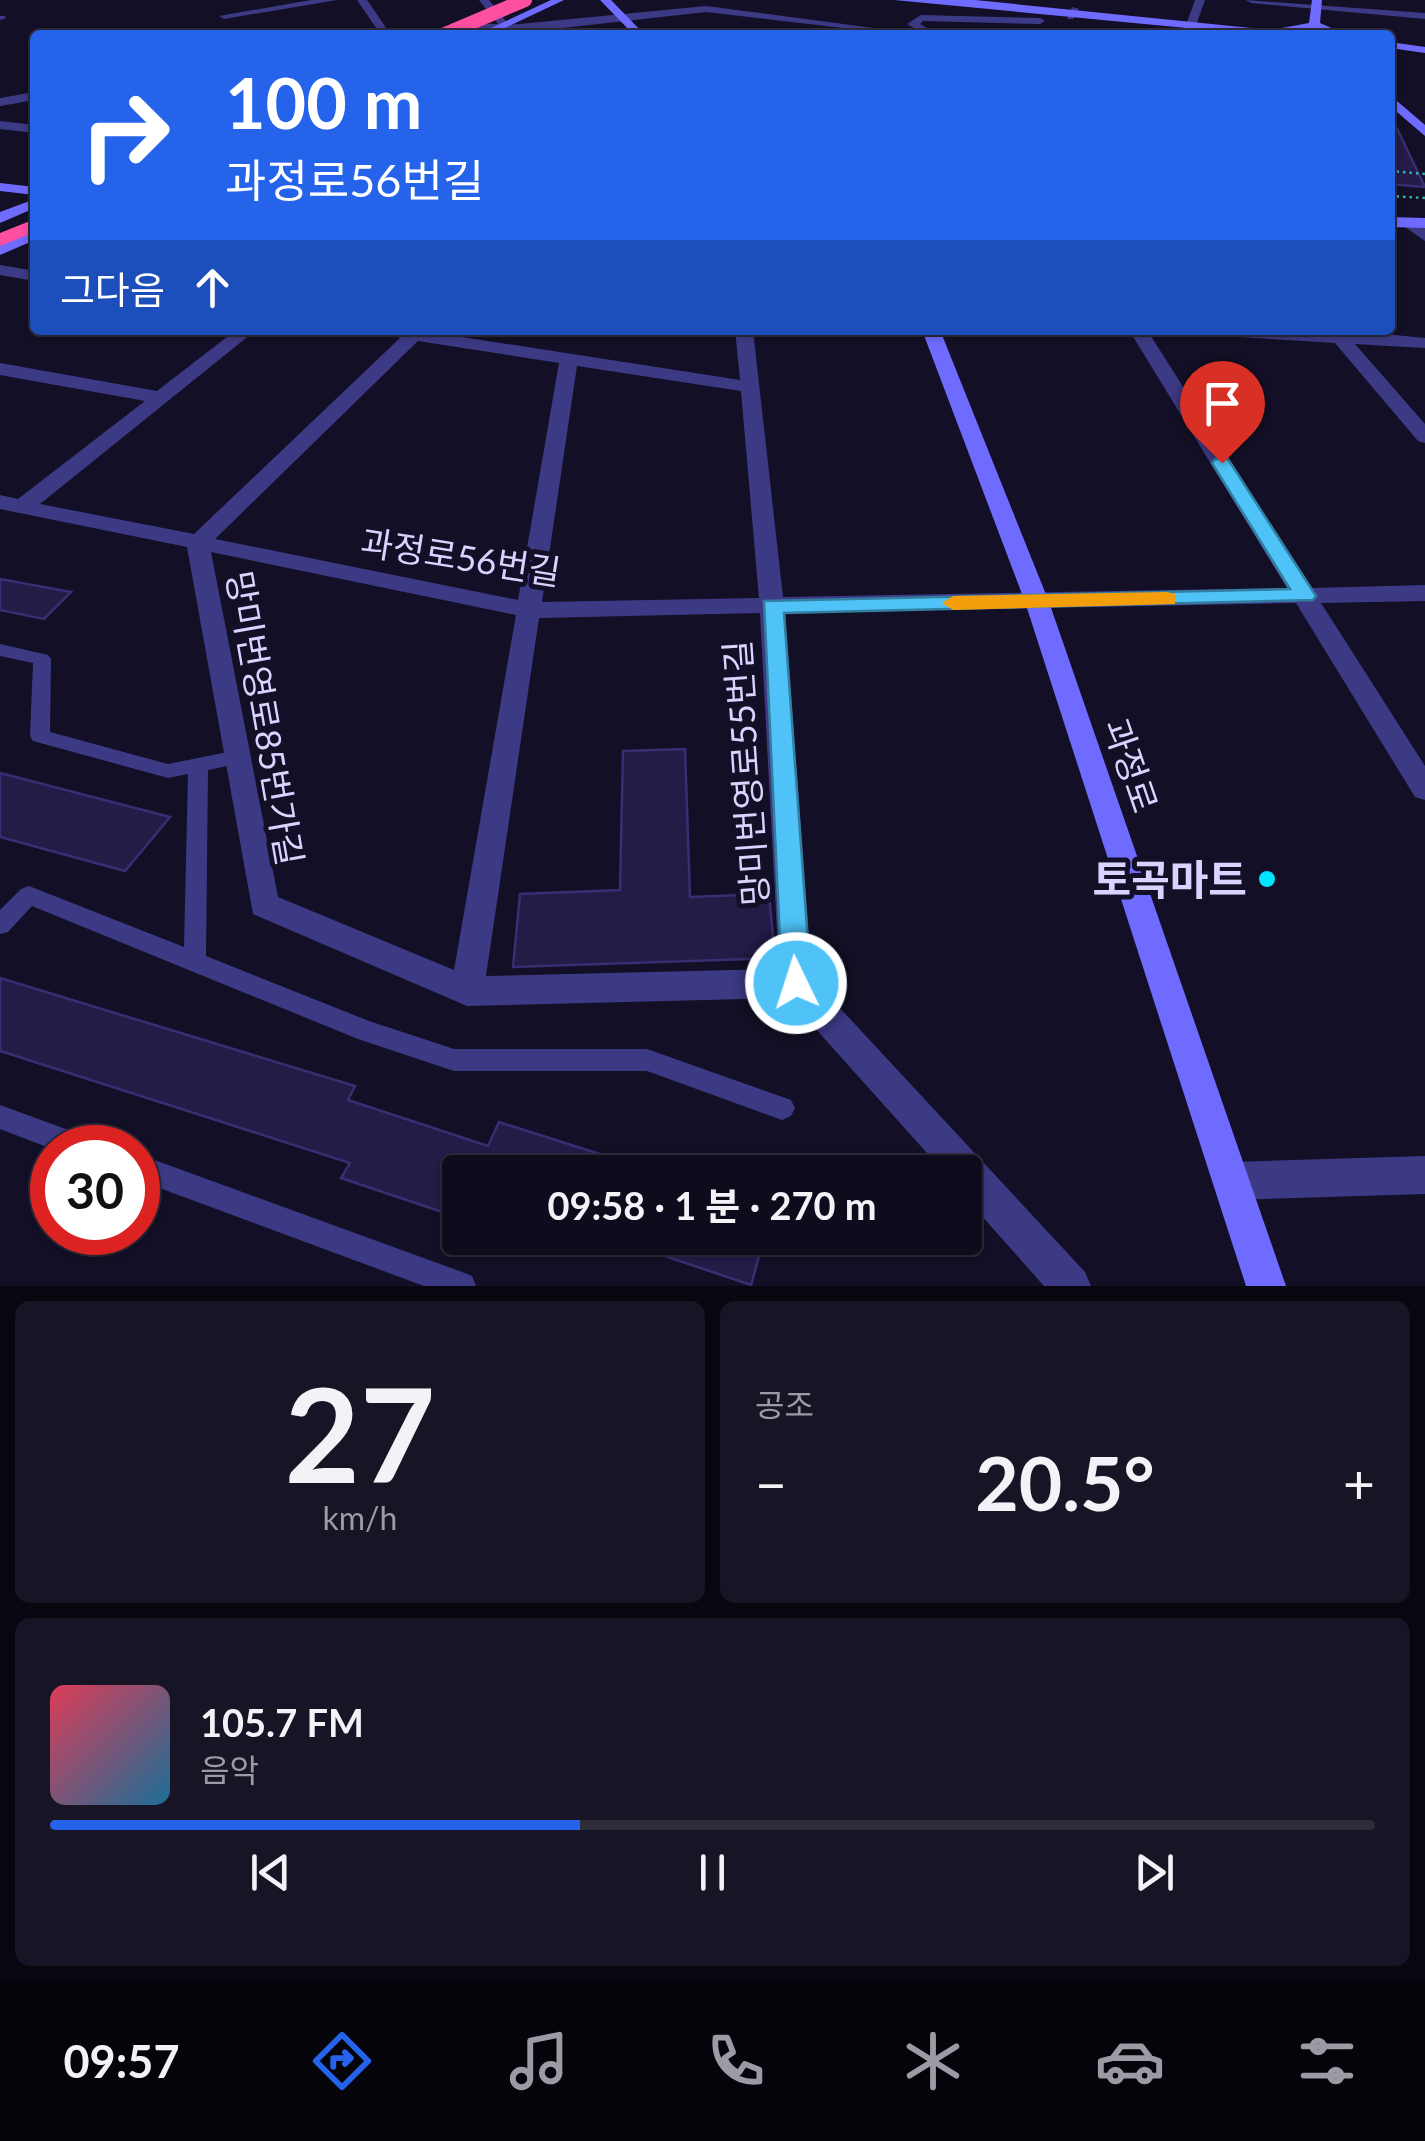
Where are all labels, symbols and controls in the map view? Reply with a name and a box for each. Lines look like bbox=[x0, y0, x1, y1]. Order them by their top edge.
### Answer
text: 100 m bbox=[225, 60, 422, 144]
icon: right bbox=[60, 70, 190, 200]
text: 과정로56번길 bbox=[225, 153, 484, 207]
icon: ahead bbox=[185, 260, 240, 315]
text: 그다음 bbox=[60, 266, 165, 312]
pin bbox=[1180, 361, 1265, 464]
icon: arrive bbox=[1195, 376, 1250, 431]
street label: 과정로56번길 bbox=[358, 519, 564, 593]
street label: 망미번영로85번가길 bbox=[219, 568, 313, 868]
street label: 망미번영로55번길 bbox=[715, 639, 775, 907]
street label: 과정로 bbox=[1096, 712, 1168, 818]
place label: 토곡마트 bbox=[1092, 854, 1247, 904]
marker: 토곡마트 bbox=[1256, 868, 1278, 890]
position arrow bbox=[744, 931, 848, 1035]
speed limit sign: 30 bbox=[30, 1125, 160, 1255]
text: 09:58 · 1 분 · 270 m bbox=[547, 1182, 877, 1228]
text: 27 bbox=[285, 1355, 435, 1511]
text: 공조 bbox=[755, 1385, 814, 1424]
text: 20.5° bbox=[975, 1437, 1155, 1527]
text: − bbox=[755, 1450, 787, 1516]
text: + bbox=[1343, 1450, 1375, 1516]
text: km/h bbox=[323, 1498, 397, 1537]
text: 105.7 FM bbox=[200, 1699, 364, 1745]
text: 음악 bbox=[200, 1750, 259, 1789]
icon: previous bbox=[243, 1845, 298, 1900]
icon: pause bbox=[685, 1845, 740, 1900]
icon: next bbox=[1127, 1845, 1182, 1900]
icon: directions bbox=[307, 2026, 377, 2096]
icon: music bbox=[504, 2026, 574, 2096]
icon: phone bbox=[701, 2026, 771, 2096]
icon: climate bbox=[898, 2026, 968, 2096]
icon: car bbox=[1095, 2026, 1165, 2096]
icon: filters bbox=[1292, 2026, 1362, 2096]
text: 09:57 bbox=[64, 2034, 180, 2088]

